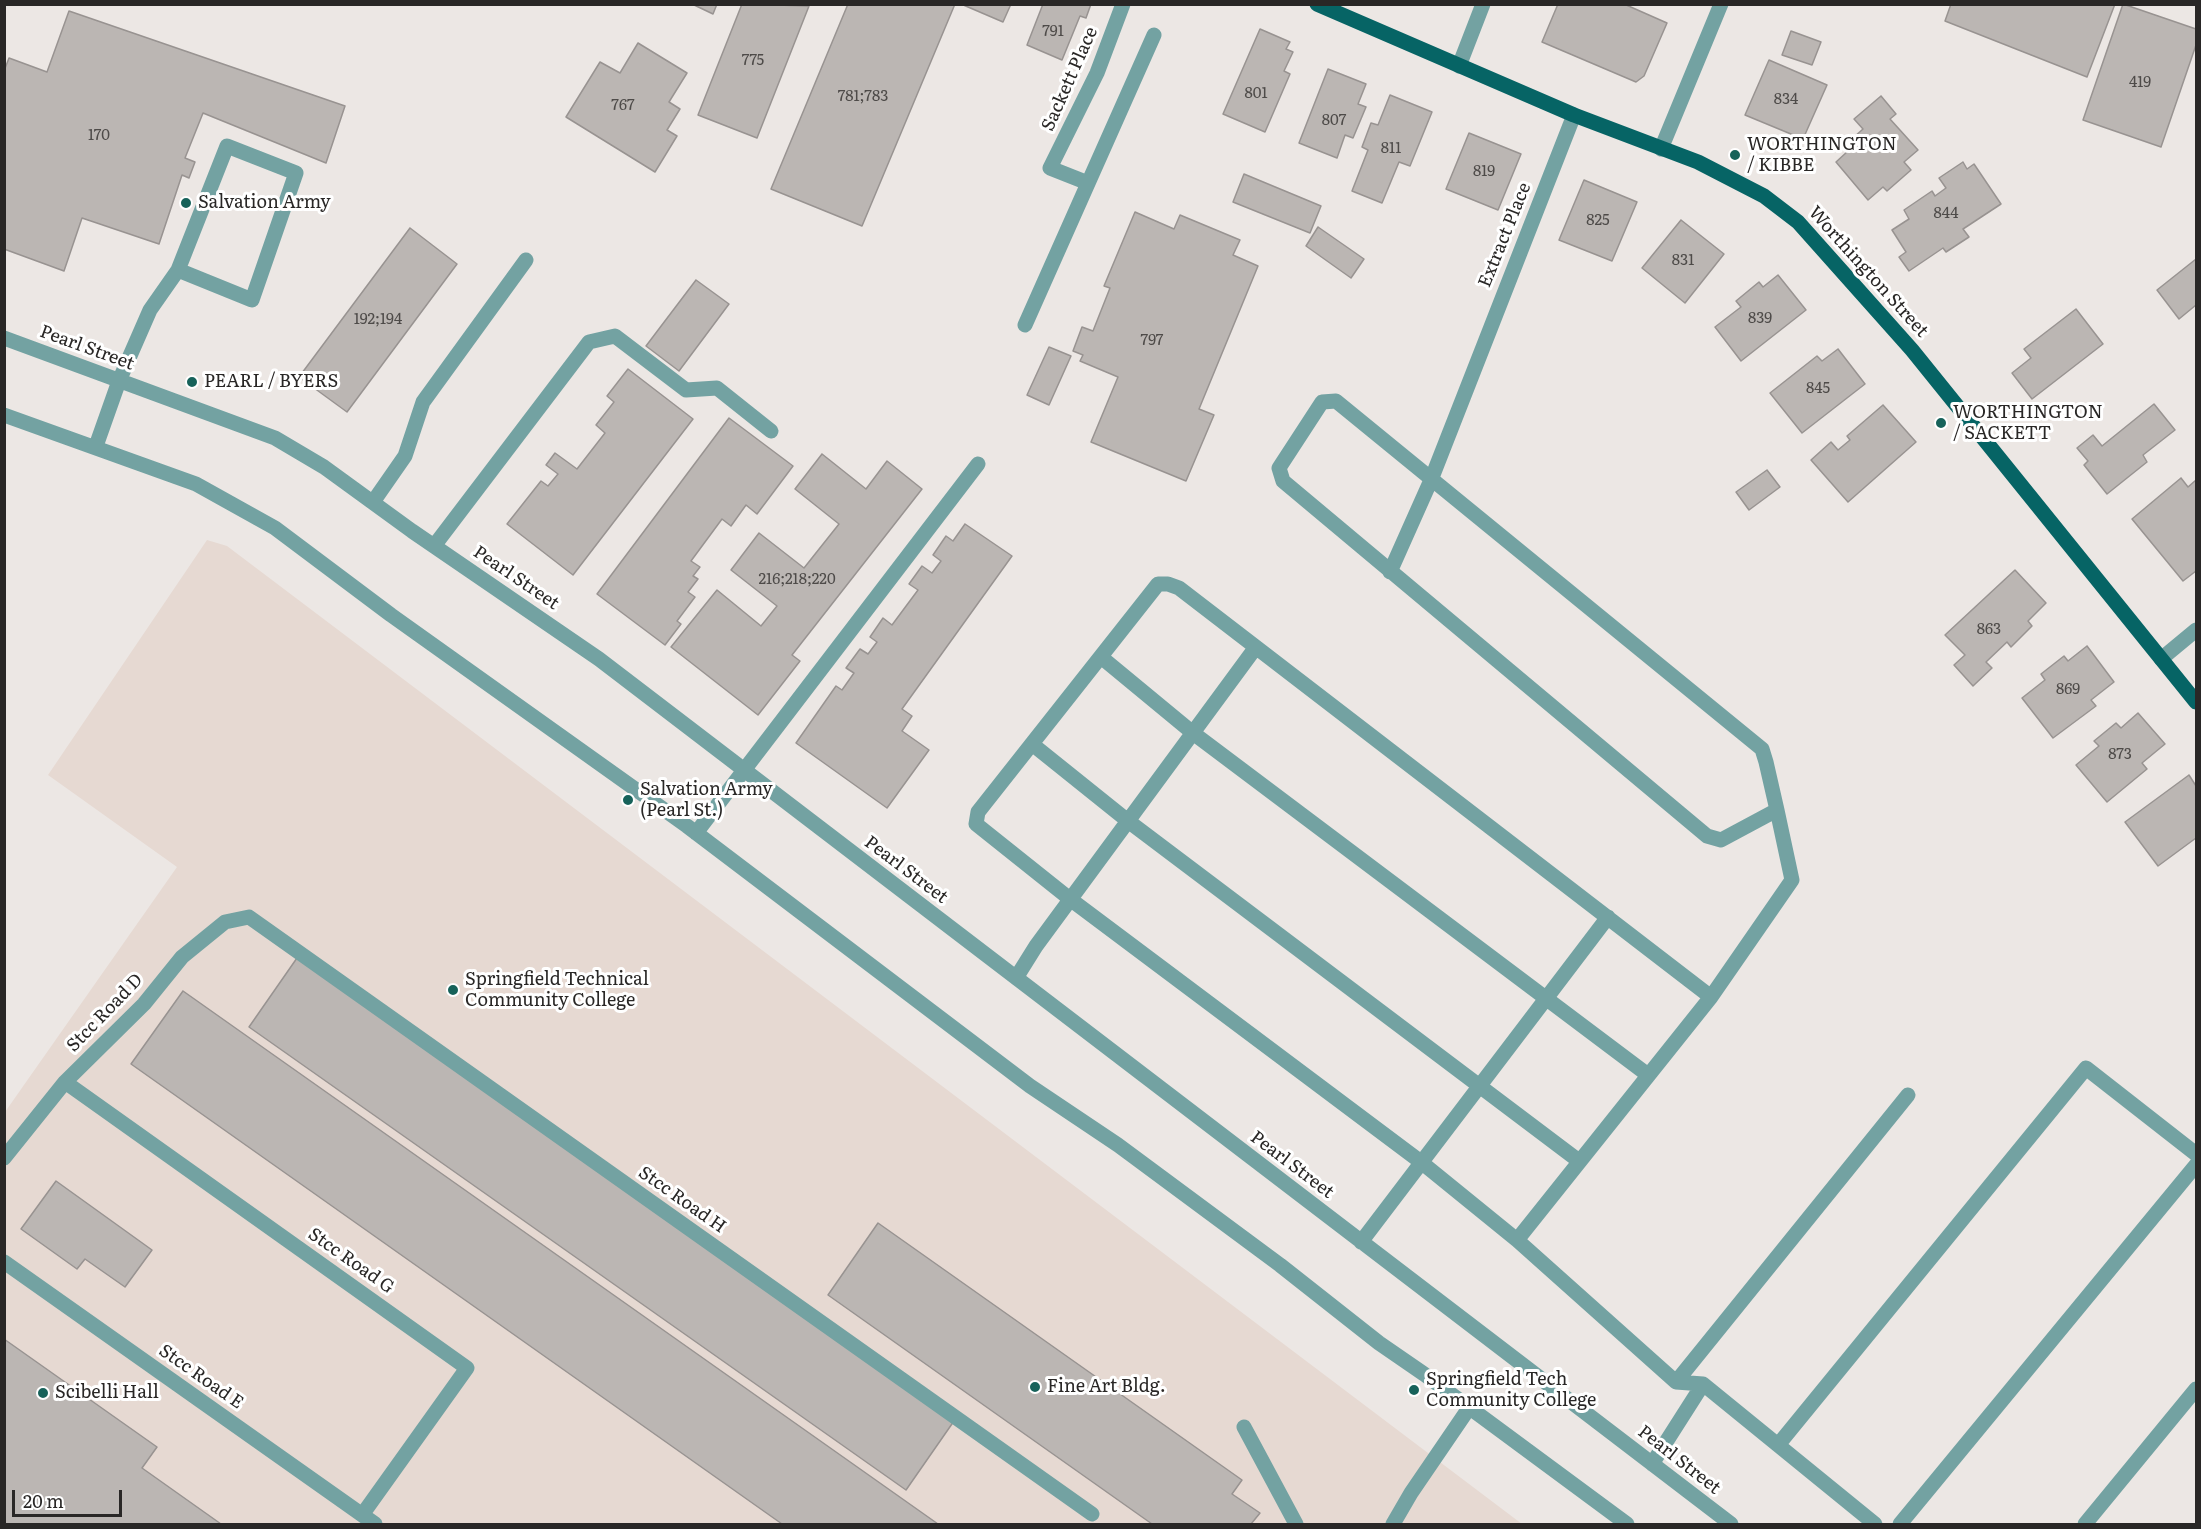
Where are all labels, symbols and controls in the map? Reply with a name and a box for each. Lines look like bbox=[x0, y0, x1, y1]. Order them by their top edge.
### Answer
house number: 791 bbox=[1042, 23, 1064, 41]
street label: Sackett Place bbox=[1037, 24, 1103, 134]
house number: 775 bbox=[742, 52, 764, 70]
house number: 419 bbox=[2129, 74, 2151, 92]
house number: 801 bbox=[1244, 85, 1268, 103]
house number: 781;783 bbox=[838, 88, 888, 106]
house number: 834 bbox=[1774, 91, 1798, 109]
house number: 767 bbox=[611, 97, 635, 115]
house number: 807 bbox=[1322, 112, 1346, 130]
house number: 170 bbox=[88, 127, 110, 145]
place label: WORTHINGTON / KIBBE bbox=[1747, 134, 1897, 176]
house number: 811 bbox=[1381, 140, 1401, 158]
marker: WORTHINGTON / KIBBE bbox=[1728, 148, 1742, 162]
house number: 819 bbox=[1473, 163, 1495, 181]
street label: Extract Place bbox=[1474, 179, 1536, 291]
place label: Salvation Army bbox=[198, 192, 331, 214]
marker: Salvation Army bbox=[179, 196, 193, 210]
street label: Worthington Street bbox=[1804, 202, 1932, 342]
house number: 844 bbox=[1934, 205, 1958, 223]
house number: 825 bbox=[1586, 212, 1610, 230]
house number: 831 bbox=[1672, 252, 1694, 270]
house number: 839 bbox=[1748, 310, 1772, 328]
house number: 192;194 bbox=[354, 311, 402, 329]
street label: Pearl Street bbox=[37, 321, 137, 375]
house number: 797 bbox=[1141, 332, 1163, 350]
place label: PEARL / BYERS bbox=[204, 371, 338, 393]
marker: PEARL / BYERS bbox=[185, 375, 199, 389]
house number: 845 bbox=[1806, 380, 1830, 398]
place label: WORTHINGTON / SACKETT bbox=[1953, 402, 2103, 444]
marker: WORTHINGTON / SACKETT bbox=[1934, 416, 1948, 430]
street label: Pearl Street bbox=[469, 541, 563, 615]
house number: 216;218;220 bbox=[758, 571, 836, 589]
house number: 863 bbox=[1977, 621, 2001, 639]
house number: 869 bbox=[2056, 681, 2080, 699]
house number: 873 bbox=[2108, 746, 2132, 764]
place label: Salvation Army (Pearl St.) bbox=[640, 779, 773, 822]
marker: Salvation Army (Pearl St.) bbox=[621, 793, 635, 807]
street label: Pearl Street bbox=[860, 832, 952, 908]
street label: Stcc Road D bbox=[62, 969, 148, 1057]
place label: Springfield Technical Community College bbox=[465, 969, 649, 1012]
marker: Springfield Technical Community College bbox=[446, 983, 460, 997]
street label: Pearl Street bbox=[1246, 1127, 1338, 1203]
street label: Stcc Road H bbox=[634, 1162, 730, 1238]
street label: Stcc Road G bbox=[304, 1223, 398, 1299]
street label: Stcc Road E bbox=[155, 1340, 247, 1414]
place label: Springfield Tech Community College bbox=[1426, 1369, 1596, 1412]
place label: Fine Art Bldg. bbox=[1047, 1376, 1166, 1398]
marker: Fine Art Bldg. bbox=[1028, 1380, 1042, 1394]
place label: Scibelli Hall bbox=[55, 1382, 159, 1404]
marker: Springfield Tech Community College bbox=[1407, 1383, 1421, 1397]
marker: Scibelli Hall bbox=[36, 1386, 50, 1400]
street label: Pearl Street bbox=[1633, 1421, 1725, 1499]
scale bar bbox=[15, 1478, 124, 1516]
text: 20 m bbox=[23, 1487, 64, 1514]

